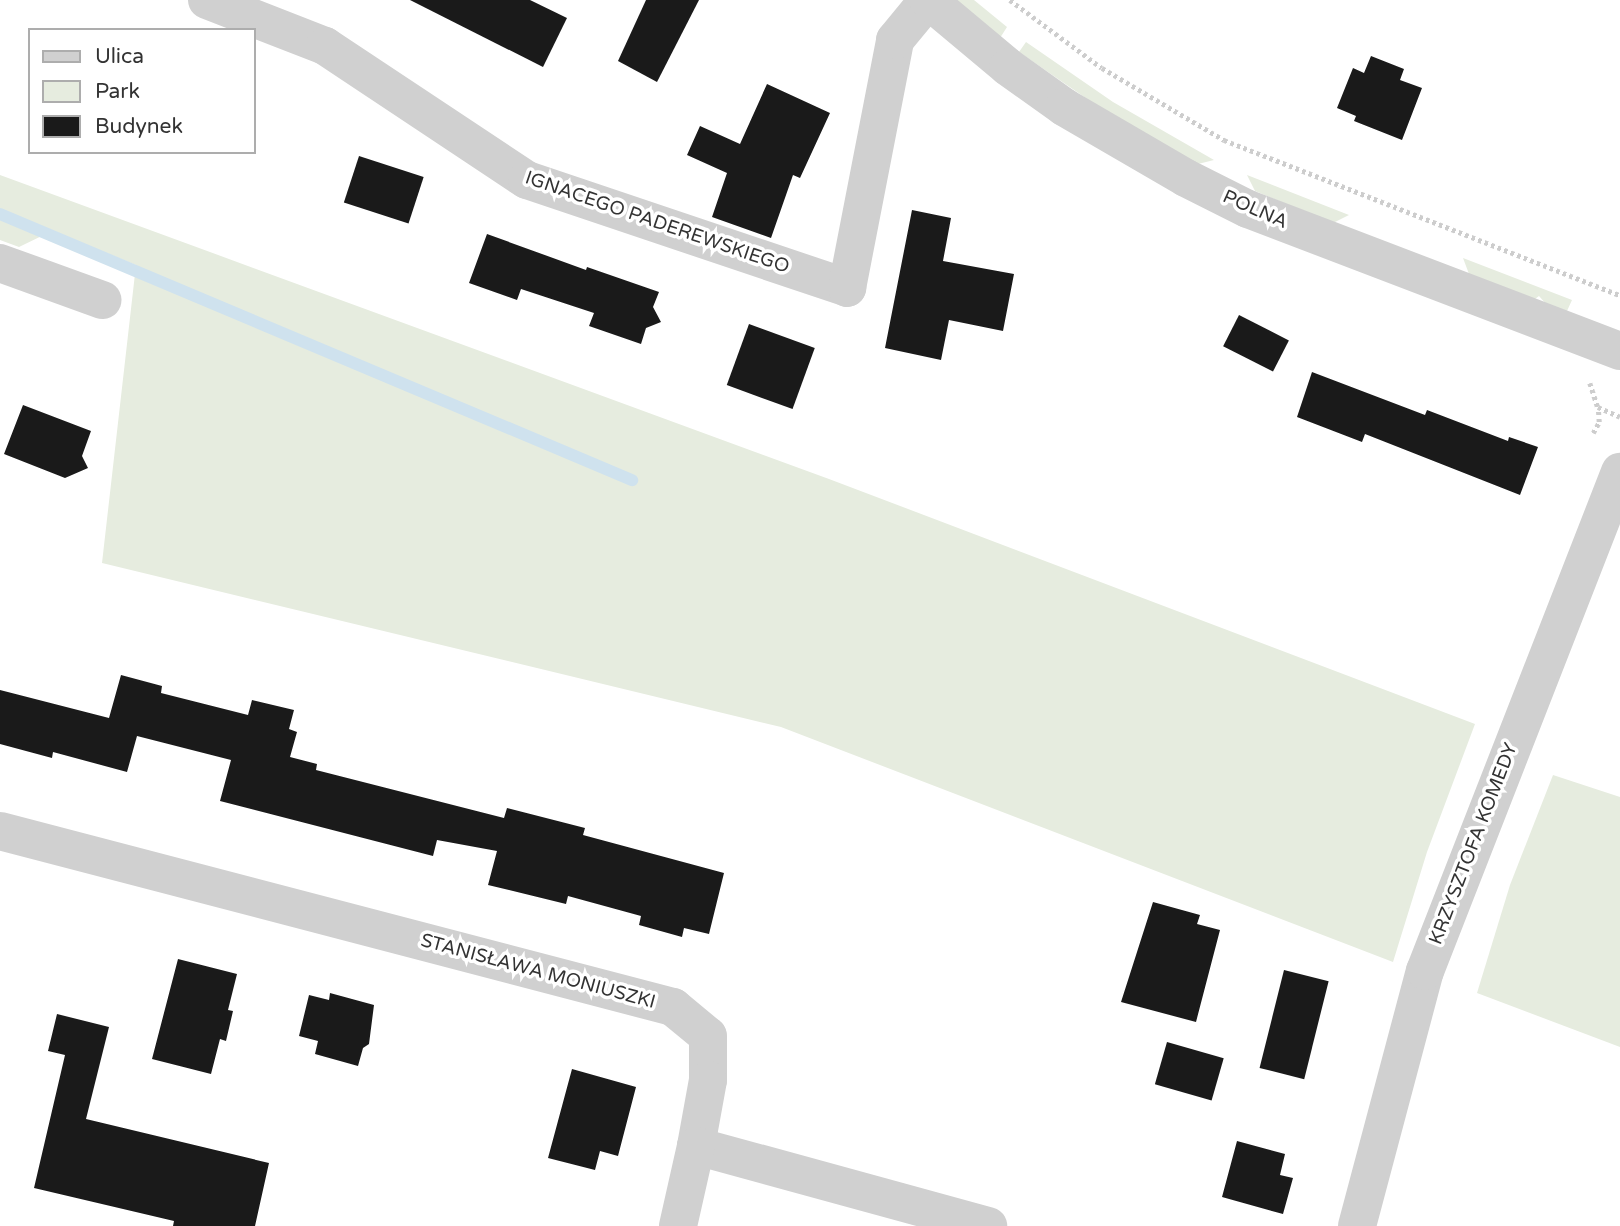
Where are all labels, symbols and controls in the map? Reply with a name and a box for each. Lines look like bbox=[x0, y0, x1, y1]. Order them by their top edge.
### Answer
legend bbox=[28, 28, 256, 154]
text: Ulica bbox=[95, 44, 144, 69]
text: Park bbox=[95, 79, 140, 104]
text: Budynek bbox=[95, 114, 183, 139]
street label: IGNACEGO PADEREWSKIEGO bbox=[522, 167, 792, 279]
street label: POLNA bbox=[1219, 186, 1291, 234]
street label: KRZYSZTOFA KOMEDY bbox=[1425, 740, 1523, 948]
street label: STANISŁAWA MONIUSZKI bbox=[418, 930, 658, 1014]

